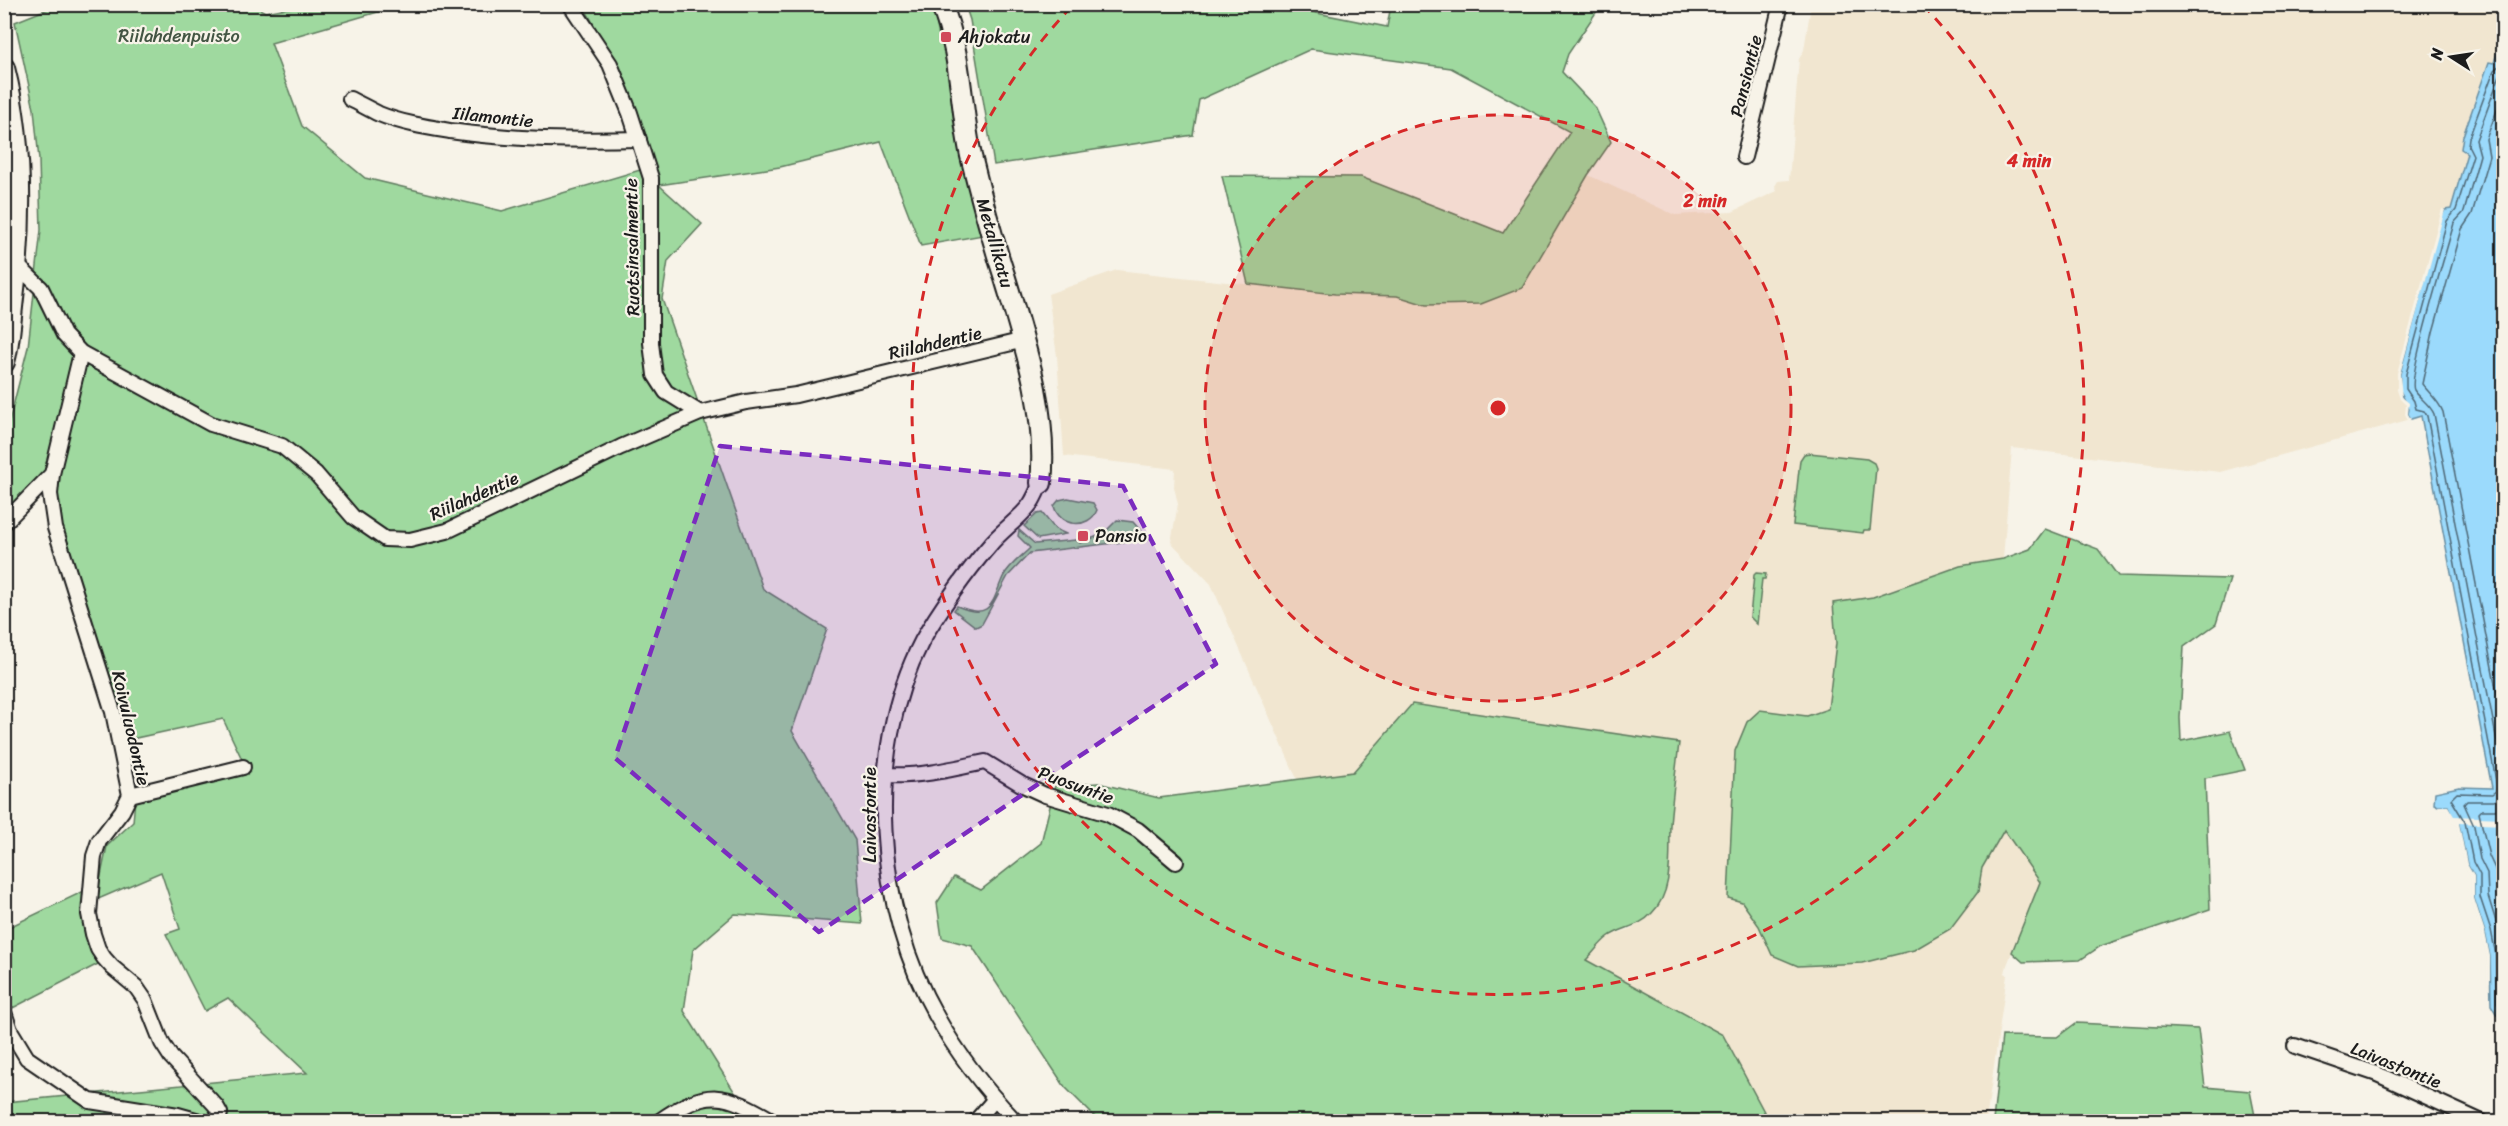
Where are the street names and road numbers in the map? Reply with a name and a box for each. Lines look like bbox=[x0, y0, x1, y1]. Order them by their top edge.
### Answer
street label: Pansiontie bbox=[1720, 32, 1772, 120]
street label: Iilamontie bbox=[450, 97, 535, 137]
street label: Ruotsinsalmentie bbox=[615, 178, 649, 316]
street label: Metallikatu bbox=[967, 194, 1023, 292]
street label: Riilahdentie bbox=[885, 317, 985, 369]
street label: Riilahdentie bbox=[424, 462, 524, 530]
street label: Koivuluodontie bbox=[102, 667, 160, 789]
street label: Puosuntie bbox=[1033, 756, 1119, 814]
street label: Laivastontie bbox=[854, 767, 886, 863]
street label: Laivastontie bbox=[2346, 1032, 2447, 1098]

